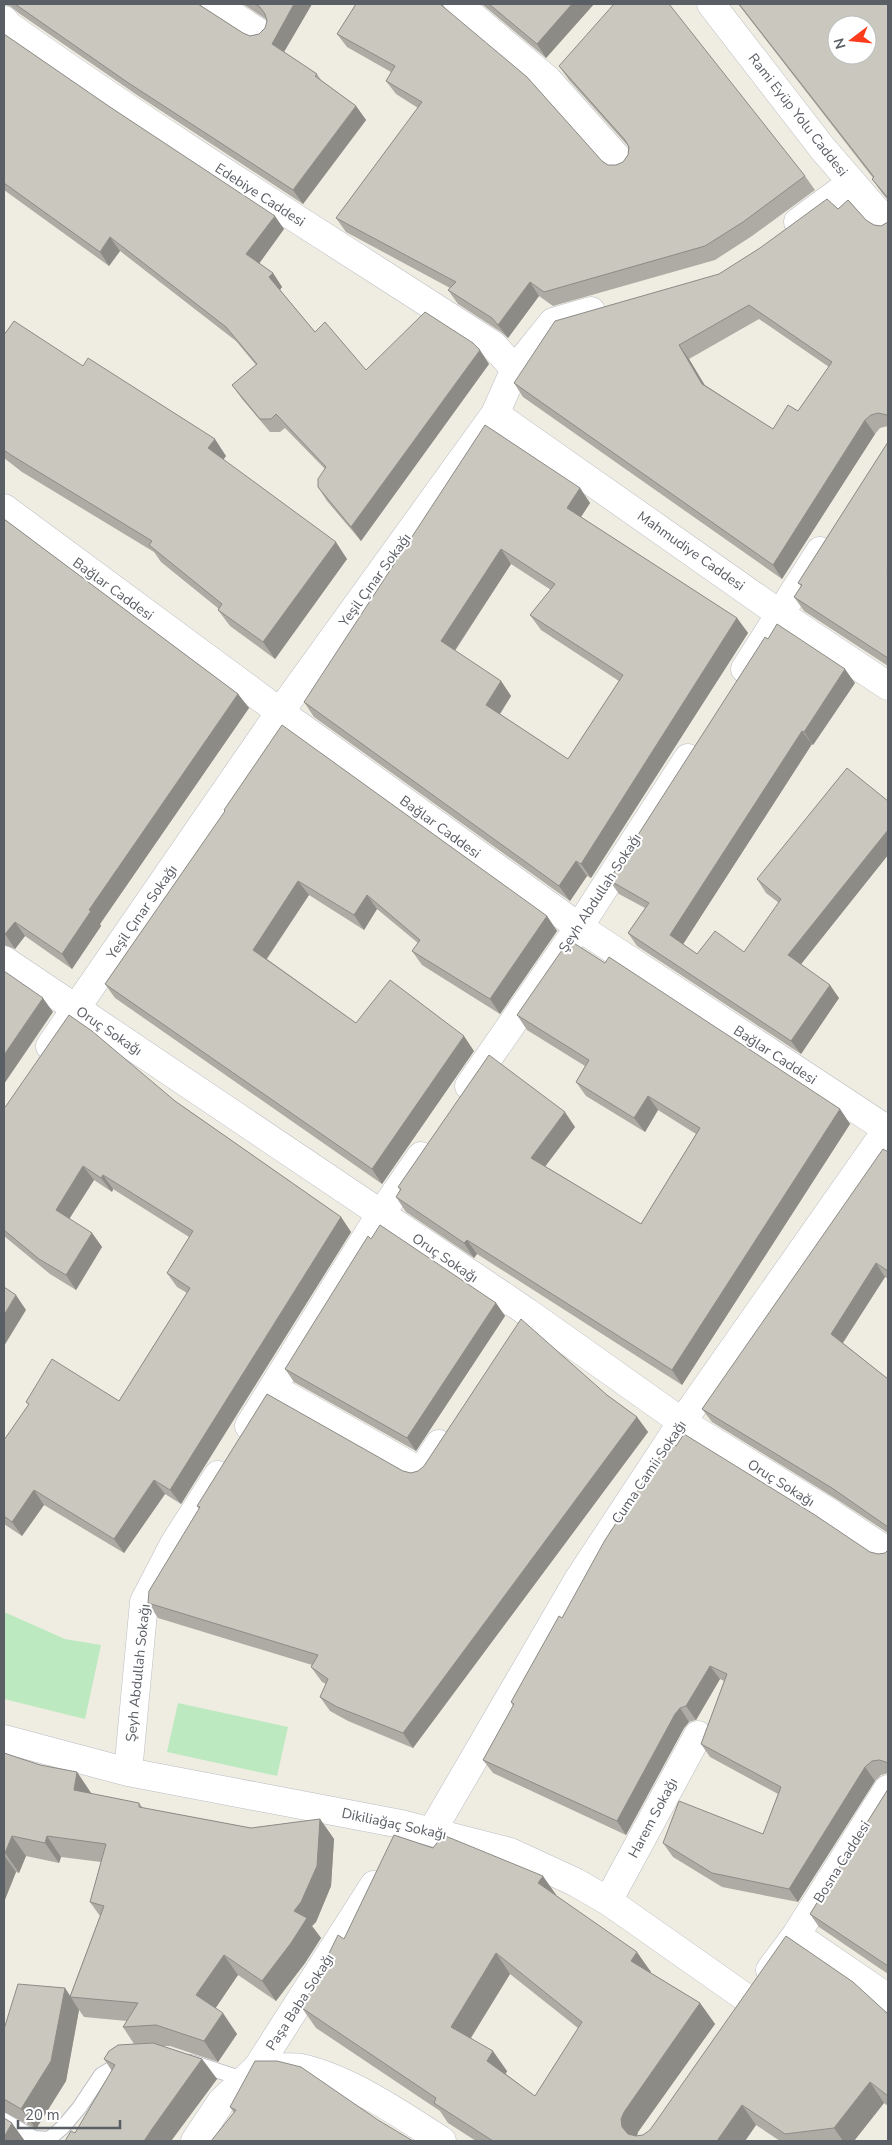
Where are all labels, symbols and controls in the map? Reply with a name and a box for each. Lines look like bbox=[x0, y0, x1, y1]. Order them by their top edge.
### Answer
north arrow bbox=[827, 15, 877, 65]
text: N bbox=[829, 36, 851, 51]
street label: Rami Eyüp Yolu Caddesi bbox=[744, 49, 852, 181]
street label: Edebiye Caddesi bbox=[211, 159, 309, 231]
street label: Mahmudiye Caddesi bbox=[633, 507, 749, 595]
street label: Yeşil Çınar Sokağı bbox=[334, 529, 415, 631]
street label: Bağlar Caddesi bbox=[69, 553, 157, 625]
street label: Bağlar Caddesi bbox=[396, 791, 484, 863]
street label: Şeyh Abdullah Sokağı bbox=[554, 830, 646, 956]
street label: Yeşil Çınar Sokağı bbox=[102, 861, 182, 964]
street label: Oruç Sokağı bbox=[72, 1002, 146, 1060]
street label: Bağlar Caddesi bbox=[730, 1021, 820, 1089]
street label: Oruç Sokağı bbox=[408, 1229, 482, 1287]
street label: Cuma Camii Sokağı bbox=[607, 1417, 691, 1527]
street label: Oruç Sokağı bbox=[744, 1455, 818, 1511]
street label: Şeyh Abdullah Sokağı bbox=[121, 1603, 155, 1743]
street label: Harem Sokağı bbox=[624, 1775, 682, 1861]
street label: Dikiliağaç Sokağı bbox=[340, 1804, 448, 1844]
street label: Bosna Caddesi bbox=[809, 1817, 875, 1907]
street label: Paşa Baba Sokağı bbox=[262, 1950, 338, 2054]
scale bar bbox=[18, 2098, 120, 2130]
text: 20 m bbox=[25, 2105, 60, 2125]

